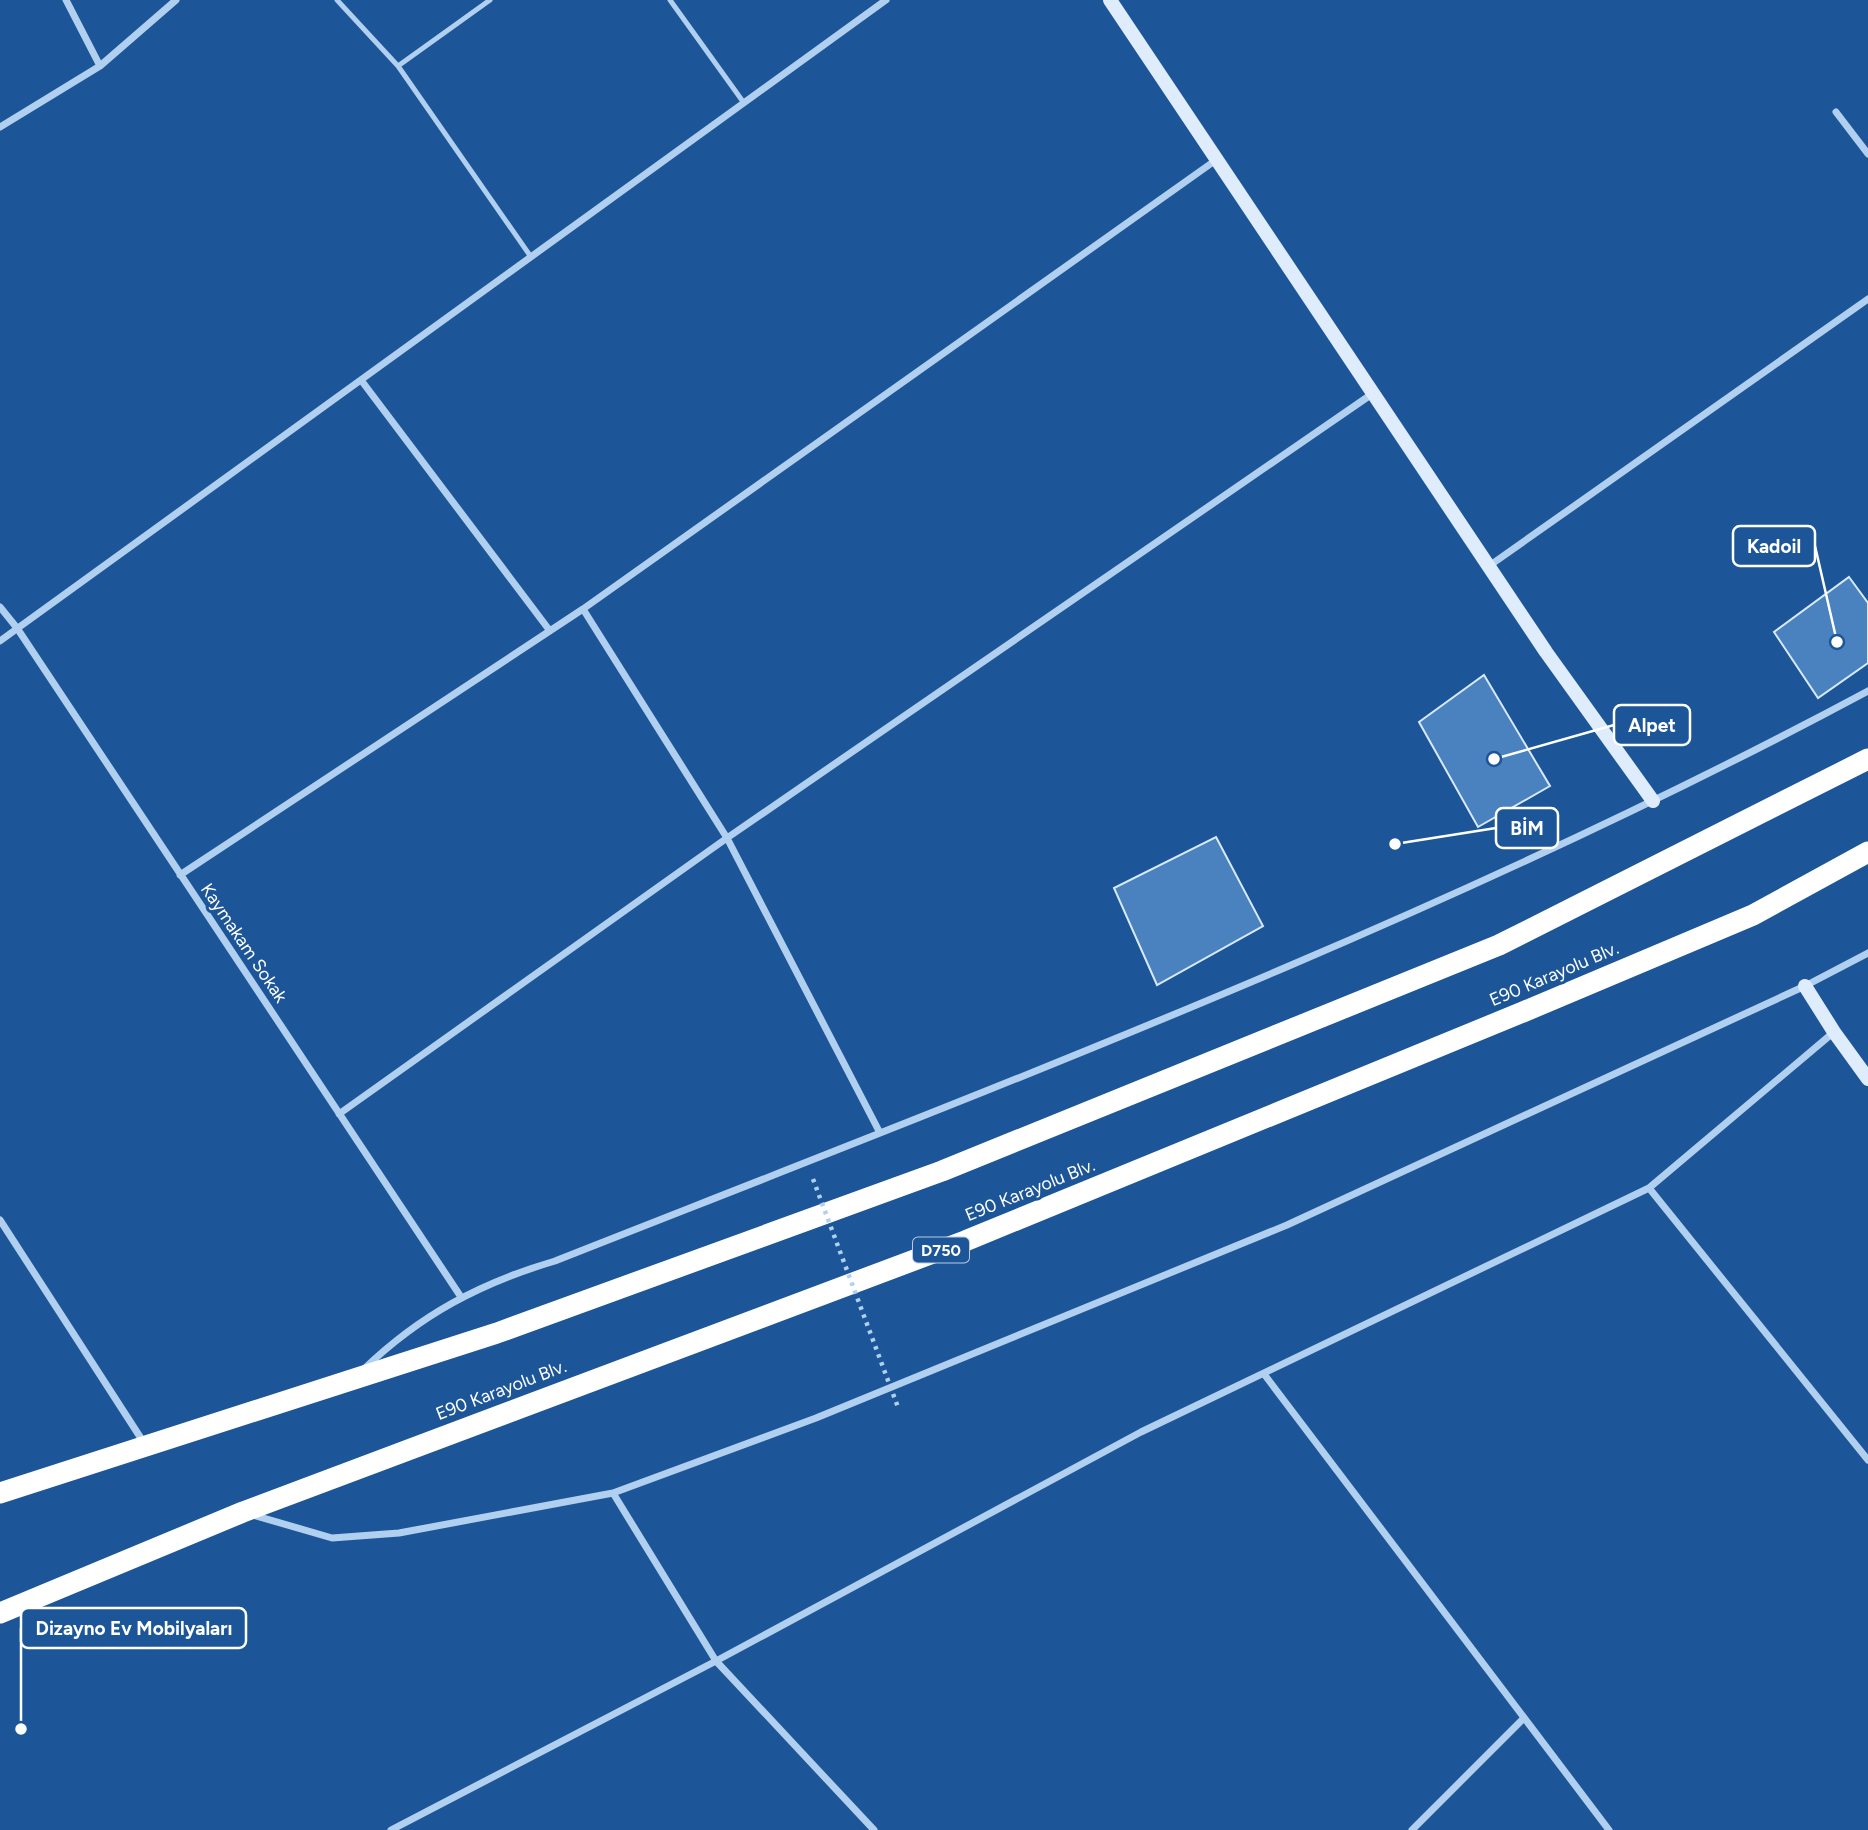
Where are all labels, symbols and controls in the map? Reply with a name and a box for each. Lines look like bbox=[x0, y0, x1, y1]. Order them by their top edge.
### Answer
callout: Kadoil bbox=[1733, 526, 1815, 566]
text: Kadoil bbox=[1747, 535, 1801, 558]
callout: Alpet bbox=[1614, 705, 1690, 745]
text: Alpet bbox=[1628, 714, 1676, 737]
callout: BİM bbox=[1496, 808, 1558, 848]
text: BİM bbox=[1510, 817, 1544, 840]
street label: Kaymakam Sokak bbox=[196, 879, 292, 1007]
street label: E90 Karayolu Blv. bbox=[1486, 937, 1622, 1011]
street label: E90 Karayolu Blv. bbox=[962, 1154, 1098, 1226]
road number: D750 bbox=[913, 1238, 969, 1262]
street label: E90 Karayolu Blv. bbox=[433, 1355, 569, 1425]
callout: Dizayno Ev Mobilyaları bbox=[21, 1608, 246, 1648]
text: Dizayno Ev Mobilyaları bbox=[36, 1617, 232, 1640]

